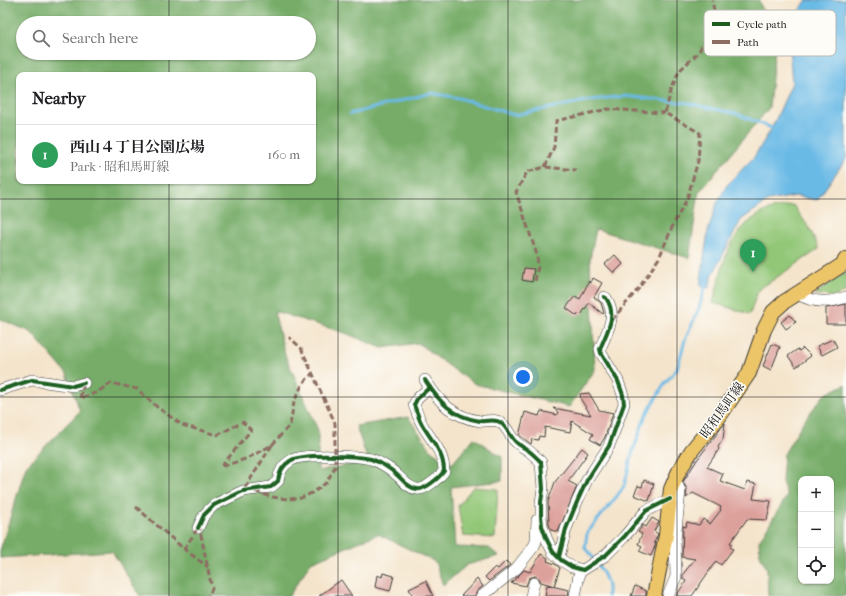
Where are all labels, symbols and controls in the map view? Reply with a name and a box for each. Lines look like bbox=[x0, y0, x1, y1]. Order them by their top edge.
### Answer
legend bbox=[704, 10, 836, 56]
search box bbox=[16, 16, 316, 60]
text: Cycle path bbox=[737, 18, 788, 31]
icon: search bbox=[30, 27, 52, 49]
text: Search here bbox=[62, 29, 138, 47]
text: Path bbox=[737, 36, 760, 49]
text: Nearby bbox=[32, 88, 86, 108]
text: 西山４丁目公園広場 bbox=[70, 138, 205, 156]
text: 1 bbox=[43, 147, 47, 162]
text: 160 m bbox=[268, 147, 300, 162]
text: Park · 昭和馬町線 bbox=[70, 159, 169, 174]
pin: 1 bbox=[740, 239, 766, 272]
your location bbox=[513, 367, 533, 387]
street label: 昭和馬町線 bbox=[697, 379, 747, 441]
map controls bbox=[798, 476, 834, 584]
button: + bbox=[798, 476, 834, 512]
button: − bbox=[798, 512, 834, 548]
button: locate bbox=[798, 548, 834, 584]

